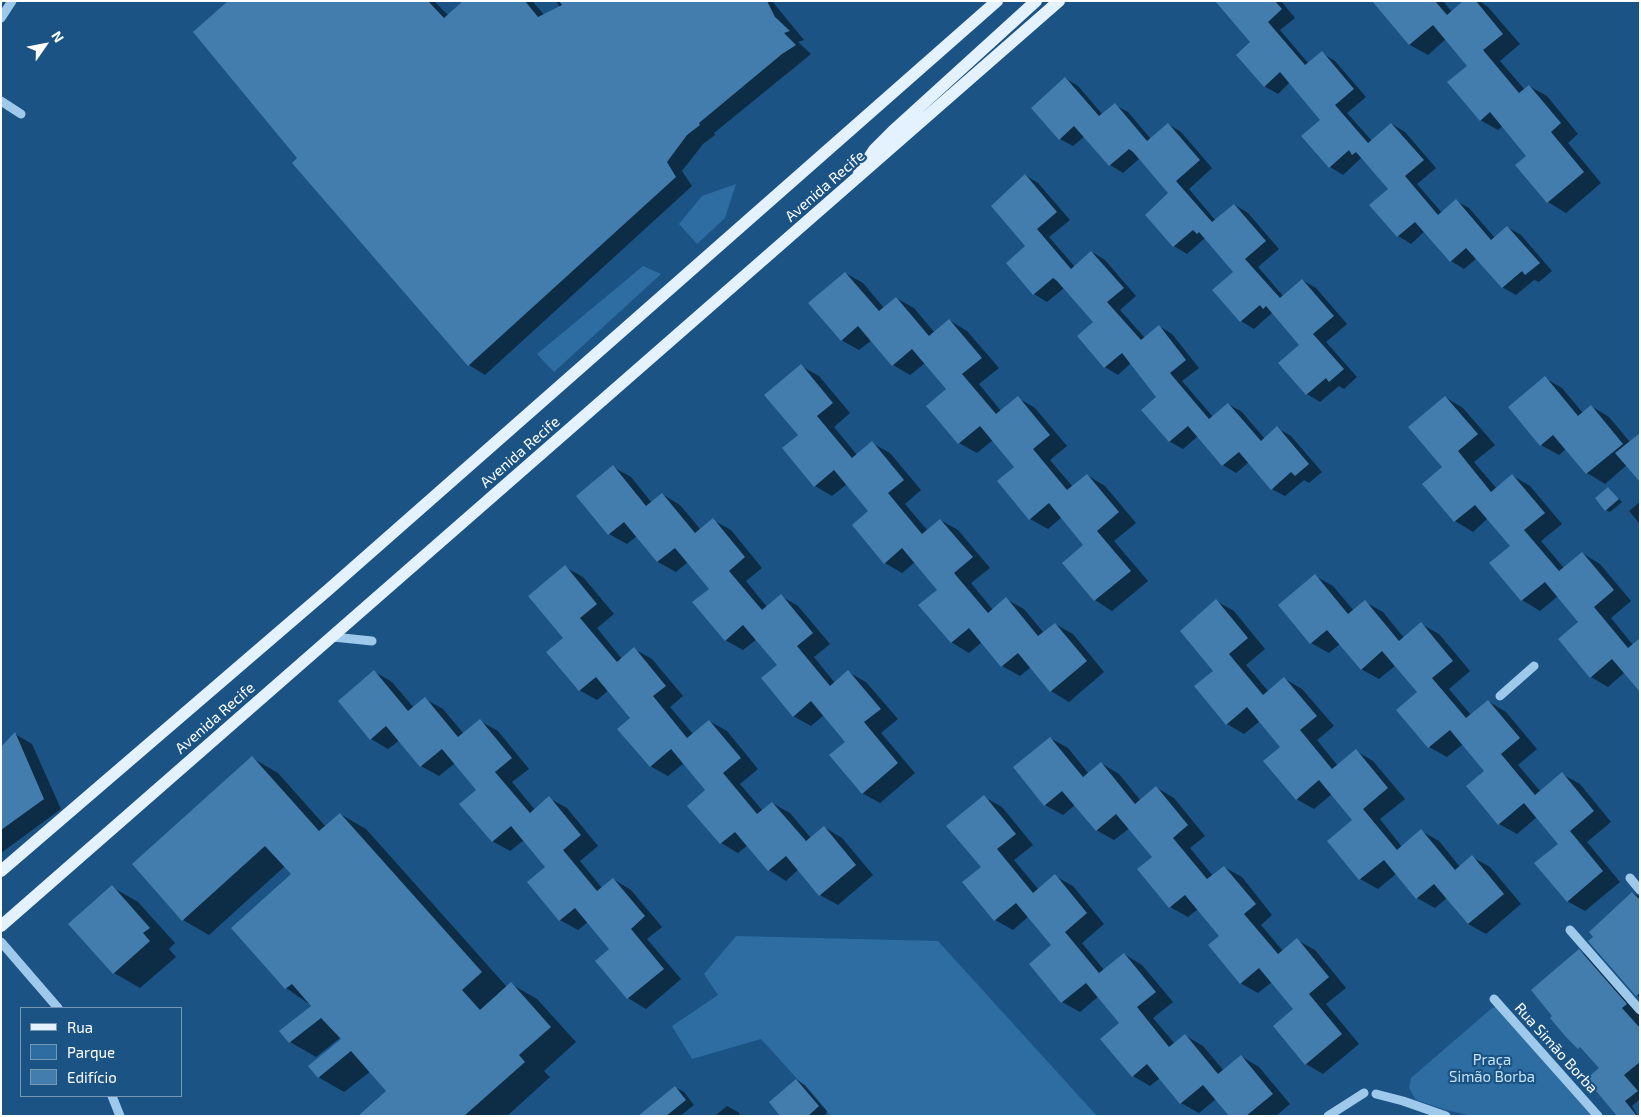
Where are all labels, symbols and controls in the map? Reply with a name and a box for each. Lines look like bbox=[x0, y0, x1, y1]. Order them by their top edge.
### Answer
north arrow bbox=[20, 20, 70, 70]
text: N bbox=[48, 28, 68, 45]
street label: Avenida Recife bbox=[782, 147, 868, 225]
street label: Avenida Recife bbox=[477, 413, 563, 491]
street label: Avenida Recife bbox=[172, 679, 258, 757]
street label: Rua Simão Borba bbox=[1511, 999, 1601, 1097]
legend bbox=[20, 1007, 182, 1097]
text: Rua bbox=[67, 1018, 93, 1036]
text: Parque bbox=[67, 1043, 115, 1061]
park label: Praça Simão Borba bbox=[1449, 1051, 1535, 1086]
text: Edifício bbox=[67, 1068, 117, 1086]

